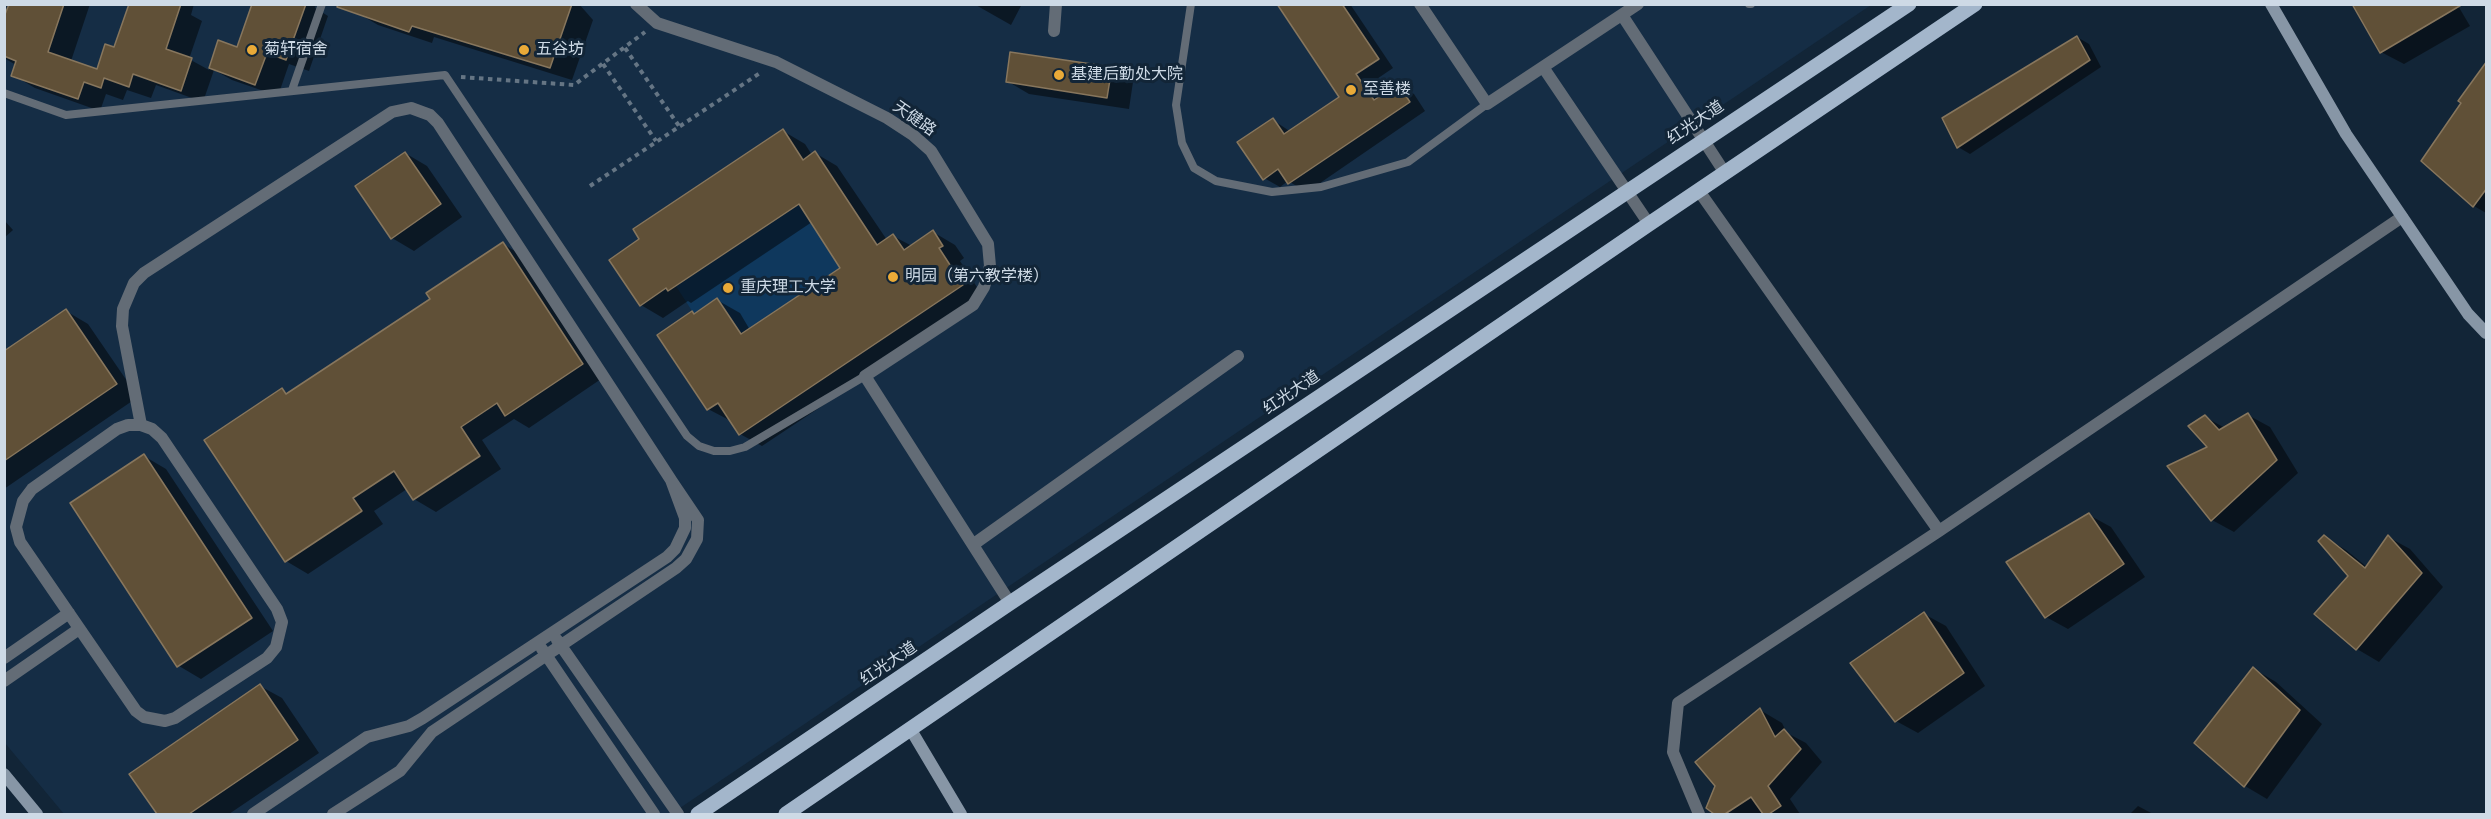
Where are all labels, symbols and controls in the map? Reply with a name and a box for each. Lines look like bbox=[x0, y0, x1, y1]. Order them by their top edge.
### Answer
place label: 菊轩宿舍 bbox=[264, 40, 328, 60]
place label: 五谷坊 bbox=[536, 40, 584, 60]
marker: 菊轩宿舍 bbox=[245, 43, 259, 57]
marker: 五谷坊 bbox=[517, 43, 531, 57]
place label: 基建后勤处大院 bbox=[1071, 65, 1183, 85]
marker: 基建后勤处大院 bbox=[1052, 68, 1066, 82]
place label: 至善楼 bbox=[1363, 80, 1411, 100]
marker: 至善楼 bbox=[1344, 83, 1358, 97]
street label: 天健路 bbox=[889, 97, 939, 141]
street label: 红光大道 bbox=[1664, 97, 1728, 149]
place label: 明园（第六教学楼） bbox=[905, 267, 1049, 287]
marker: 明园（第六教学楼） bbox=[886, 270, 900, 284]
place label: 重庆理工大学 bbox=[740, 278, 836, 298]
marker: 重庆理工大学 bbox=[721, 281, 735, 295]
street label: 红光大道 bbox=[1260, 367, 1324, 419]
street label: 红光大道 bbox=[857, 638, 921, 690]

